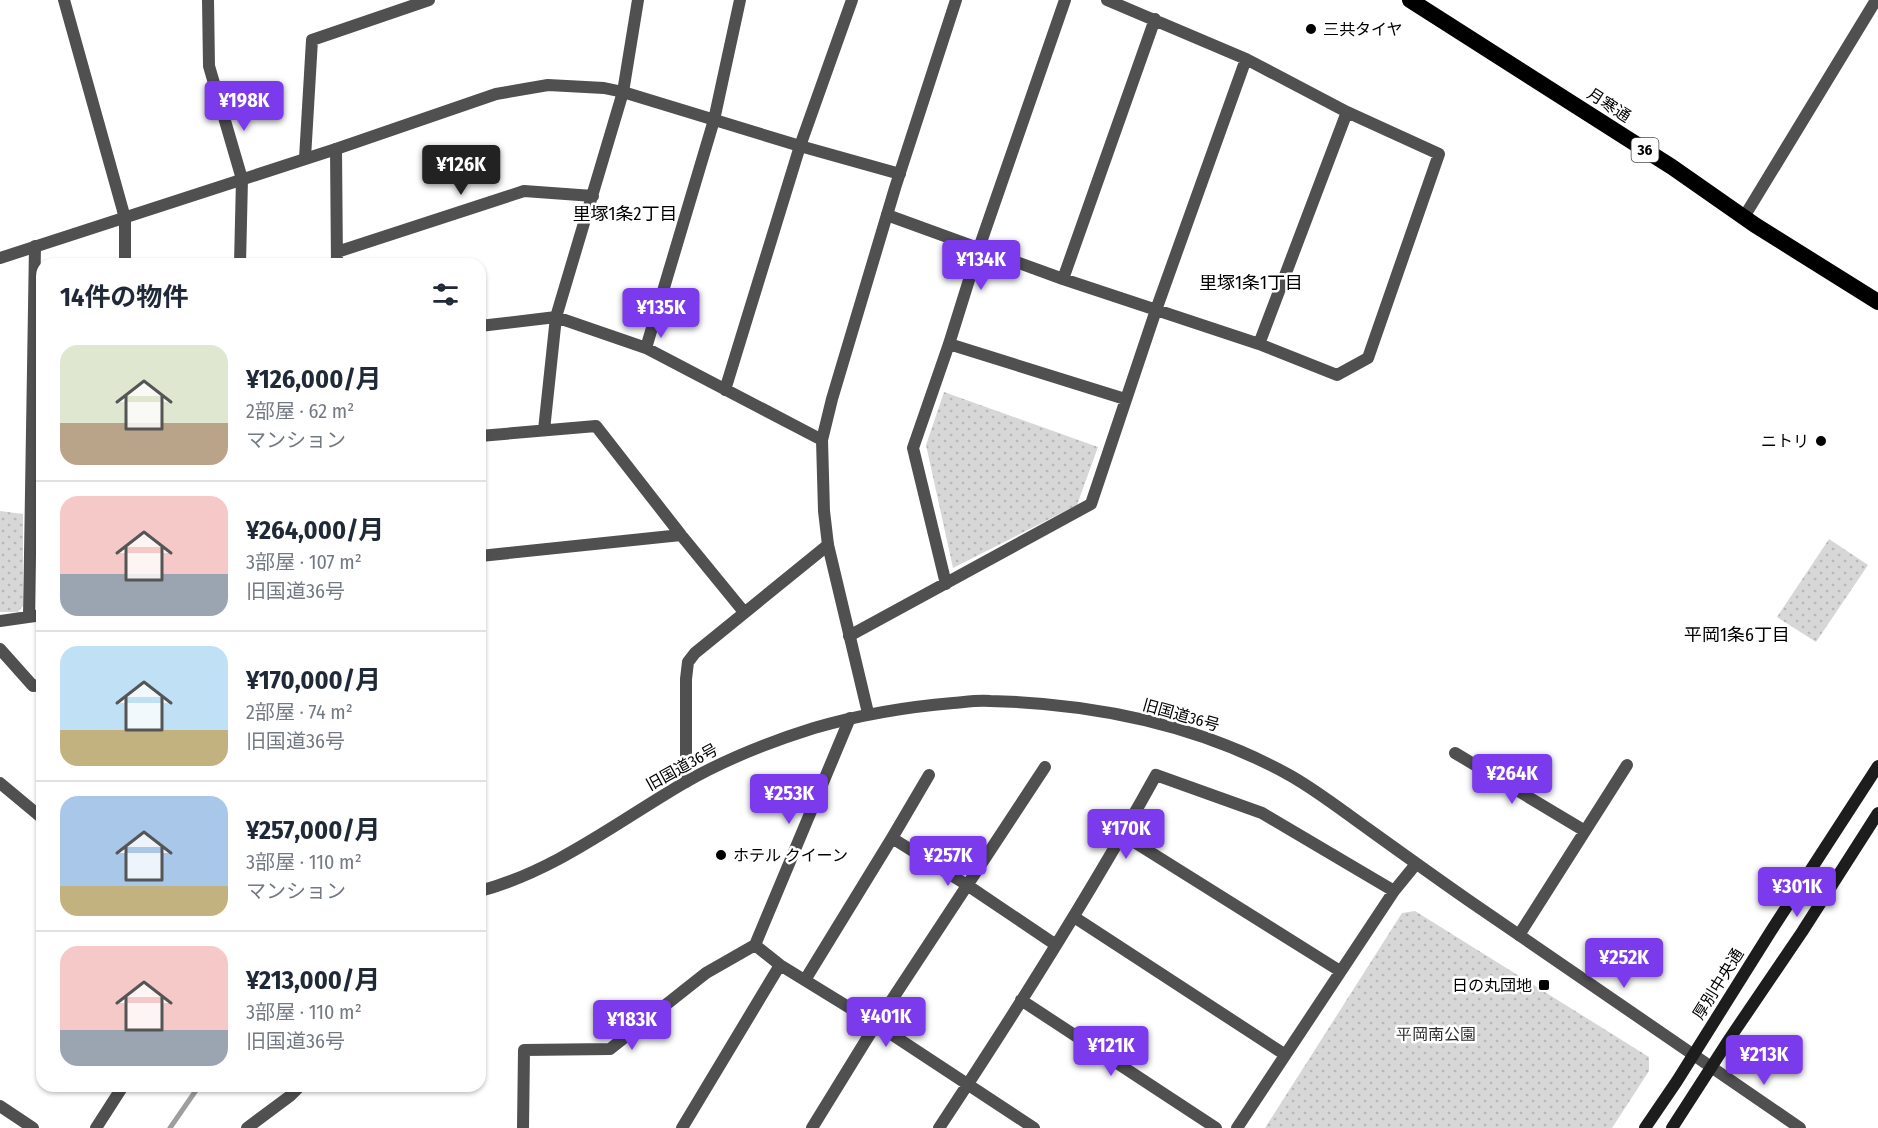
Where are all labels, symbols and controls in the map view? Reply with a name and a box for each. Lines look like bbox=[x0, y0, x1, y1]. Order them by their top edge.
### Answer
place label: 三共タイヤ bbox=[1323, 20, 1403, 39]
marker: 三共タイヤ bbox=[1304, 22, 1318, 36]
pin: ¥198K bbox=[202, 81, 286, 132]
street label: 月寒通 bbox=[1584, 84, 1634, 126]
text: ¥198K bbox=[219, 88, 269, 112]
road number: 36 bbox=[1632, 138, 1658, 162]
pin: ¥126K bbox=[419, 145, 503, 196]
text: ¥126K bbox=[436, 152, 486, 176]
district label: 里塚1条2丁目 bbox=[573, 203, 677, 225]
pin: ¥134K bbox=[939, 240, 1023, 291]
text: ¥134K bbox=[956, 247, 1006, 271]
district label: 里塚1条1丁目 bbox=[1199, 272, 1303, 294]
icon: filters bbox=[429, 278, 462, 311]
text: 14件の物件 bbox=[60, 282, 188, 313]
pin: ¥135K bbox=[619, 288, 703, 339]
text: ¥135K bbox=[636, 295, 686, 319]
text: ¥126,000/月 bbox=[246, 364, 382, 395]
icon: home bbox=[108, 369, 180, 441]
text: 2部屋 · 62 m² bbox=[246, 399, 354, 423]
text: マンション bbox=[246, 428, 346, 452]
place label: ニトリ bbox=[1761, 432, 1809, 451]
marker: ニトリ bbox=[1814, 434, 1828, 448]
text: ¥264,000/月 bbox=[246, 515, 384, 546]
icon: home bbox=[108, 520, 180, 592]
text: 3部屋 · 107 m² bbox=[246, 550, 362, 574]
text: 旧国道36号 bbox=[246, 579, 345, 603]
district label: 平岡1条6丁目 bbox=[1684, 624, 1790, 646]
text: ¥170,000/月 bbox=[246, 665, 381, 696]
icon: home bbox=[108, 670, 180, 742]
street label: 旧国道36号 bbox=[1140, 695, 1222, 735]
text: 2部屋 · 74 m² bbox=[246, 700, 353, 724]
text: 旧国道36号 bbox=[246, 729, 345, 753]
street label: 旧国道36号 bbox=[643, 740, 721, 794]
pin: ¥264K bbox=[1470, 754, 1554, 805]
text: ¥264K bbox=[1486, 761, 1538, 785]
pin: ¥253K bbox=[747, 774, 831, 825]
text: ¥253K bbox=[764, 781, 814, 805]
pin: ¥170K bbox=[1084, 809, 1168, 860]
text: ¥257,000/月 bbox=[246, 815, 381, 846]
text: ¥170K bbox=[1101, 816, 1151, 840]
icon: home bbox=[108, 820, 180, 892]
pin: ¥257K bbox=[906, 836, 990, 887]
text: ¥257K bbox=[924, 843, 972, 867]
place label: ホテル クイーン bbox=[733, 846, 848, 865]
marker: ホテル クイーン bbox=[714, 848, 728, 862]
text: 3部屋 · 110 m² bbox=[246, 850, 362, 874]
pin: ¥301K bbox=[1755, 867, 1839, 918]
text: ¥301K bbox=[1772, 874, 1822, 898]
text: マンション bbox=[246, 879, 346, 903]
pin: ¥252K bbox=[1582, 938, 1666, 989]
text: ¥252K bbox=[1599, 945, 1649, 969]
street label: 厚別中央通 bbox=[1689, 945, 1747, 1023]
text: ¥213,000/月 bbox=[246, 965, 380, 996]
icon: home bbox=[108, 970, 180, 1042]
place label: 日の丸団地 bbox=[1452, 976, 1532, 995]
marker: 日の丸団地 bbox=[1537, 978, 1551, 992]
pin: ¥401K bbox=[844, 997, 928, 1048]
text: 3部屋 · 110 m² bbox=[246, 1000, 362, 1024]
pin: ¥183K bbox=[590, 1000, 674, 1051]
text: ¥401K bbox=[861, 1004, 911, 1028]
text: ¥183K bbox=[607, 1007, 657, 1031]
park label: 平岡南公園 bbox=[1396, 1025, 1476, 1044]
pin: ¥121K bbox=[1069, 1026, 1153, 1077]
text: 旧国道36号 bbox=[246, 1029, 345, 1053]
text: ¥121K bbox=[1087, 1033, 1135, 1057]
pin: ¥213K bbox=[1722, 1035, 1806, 1086]
text: ¥213K bbox=[1740, 1042, 1788, 1066]

